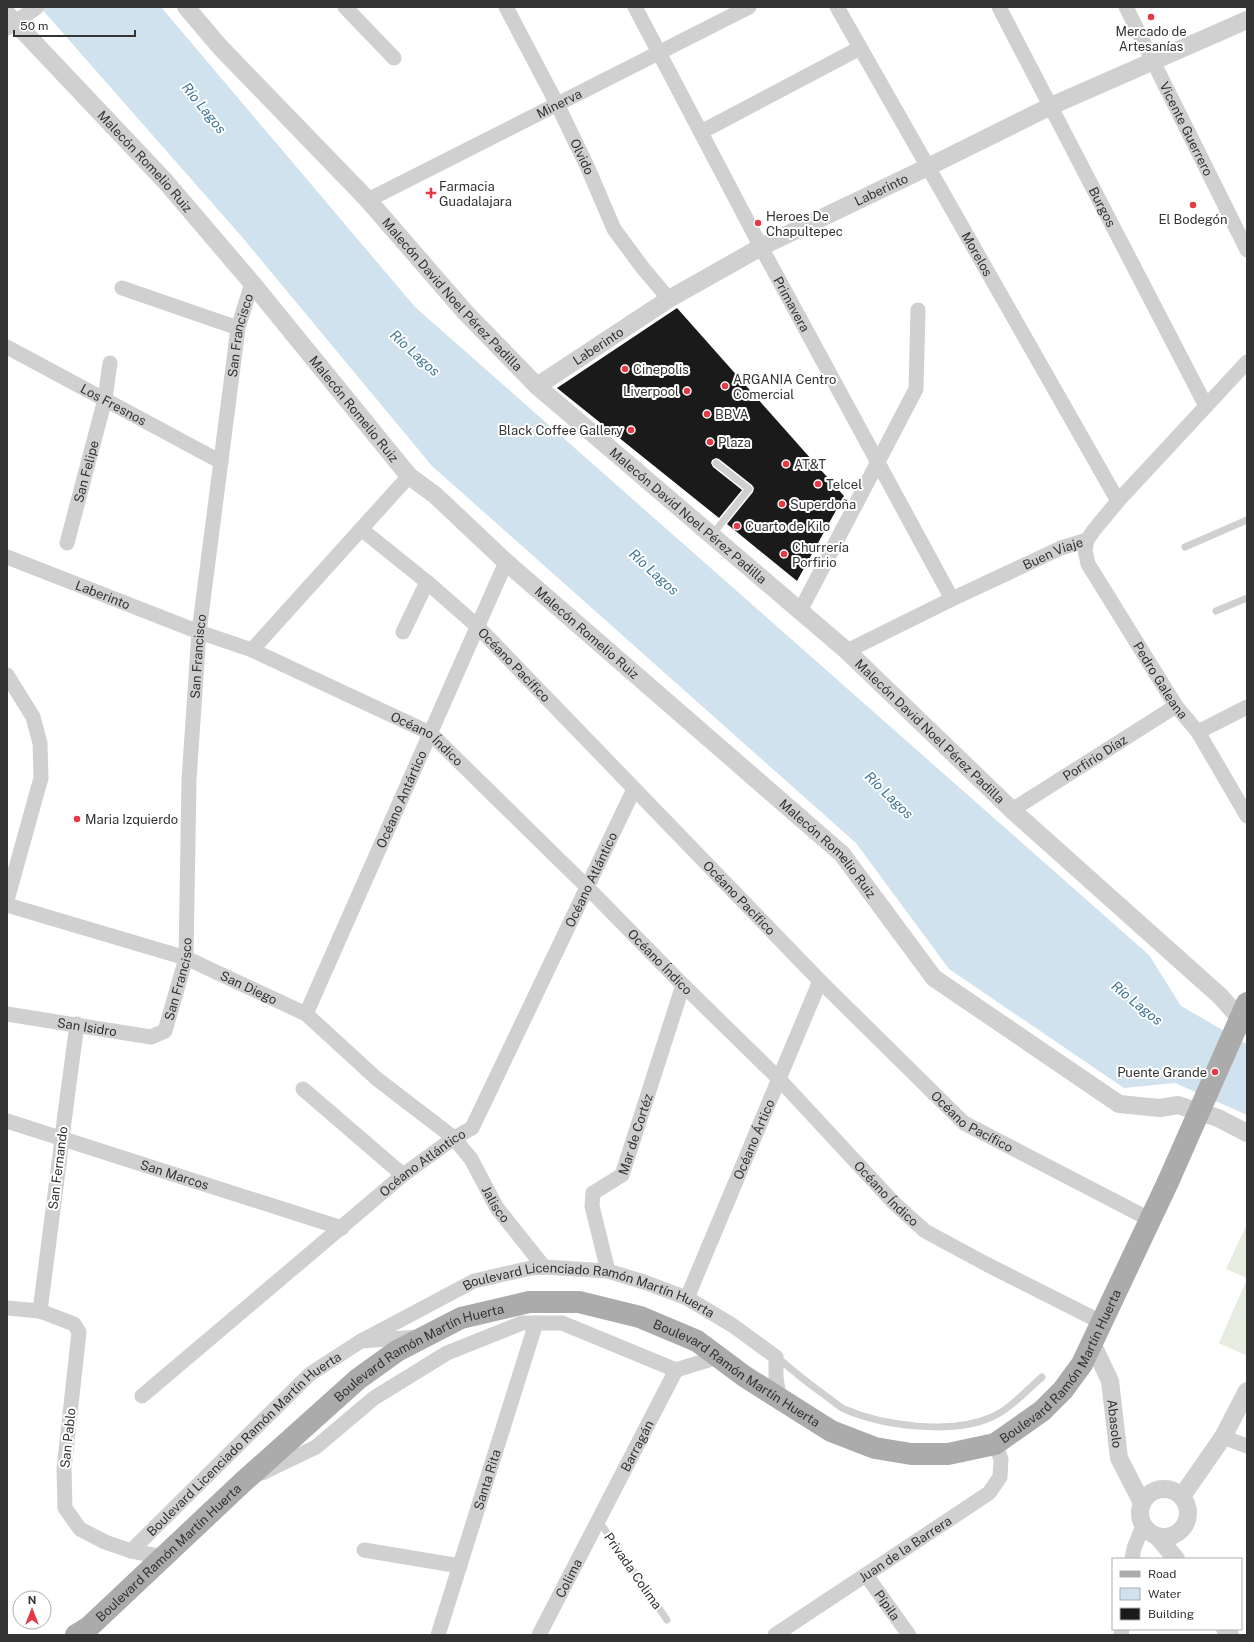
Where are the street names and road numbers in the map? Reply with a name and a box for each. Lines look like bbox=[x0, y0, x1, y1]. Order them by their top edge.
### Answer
street label: Vicente Guerrero bbox=[1157, 79, 1216, 178]
street label: Minerva bbox=[534, 86, 584, 121]
street label: Malecón Romelio Ruiz bbox=[95, 107, 196, 215]
street label: Olvido bbox=[567, 136, 597, 177]
street label: Laberinto bbox=[852, 170, 910, 209]
street label: Burgos bbox=[1086, 184, 1119, 229]
street label: Malecón David Noel Pérez Padilla bbox=[379, 215, 526, 374]
street label: Morelos bbox=[959, 229, 996, 279]
street label: Primavera bbox=[771, 274, 813, 334]
street label: San Francisco bbox=[224, 292, 256, 378]
street label: Laberinto bbox=[570, 324, 626, 368]
street label: Malecón Romelio Ruiz bbox=[307, 353, 402, 465]
street label: Los Fresnos bbox=[78, 381, 149, 428]
street label: San Felipe bbox=[70, 439, 101, 504]
street label: Malecón David Noel Pérez Padilla bbox=[607, 444, 770, 587]
street label: Buen Viaje bbox=[1020, 534, 1085, 572]
street label: Laberinto bbox=[73, 577, 132, 612]
street label: Malecón Romelio Ruiz bbox=[532, 583, 642, 682]
street label: San Francisco bbox=[187, 613, 209, 699]
street label: Océano Pacífico bbox=[475, 624, 554, 705]
street label: Pedro Galeana bbox=[1131, 639, 1191, 722]
street label: Malecón David Noel Pérez Padilla bbox=[852, 656, 1008, 806]
street label: Océano Índico bbox=[388, 708, 466, 769]
street label: Porfirio Díaz bbox=[1060, 732, 1130, 783]
street label: Océano Antártico bbox=[373, 748, 429, 850]
street label: Malecón Romelio Ruiz bbox=[777, 796, 879, 901]
street label: Océano Atlántico bbox=[562, 830, 620, 929]
street label: Océano Pacífico bbox=[700, 857, 779, 938]
street label: Océano Índico bbox=[625, 926, 696, 997]
street label: San Francisco bbox=[161, 937, 194, 1022]
street label: San Diego bbox=[218, 968, 280, 1007]
street label: San Isidro bbox=[56, 1015, 118, 1039]
street label: Océano Pacífico bbox=[928, 1088, 1016, 1155]
street label: Mar de Cortéz bbox=[615, 1092, 655, 1177]
street label: Océano Ártico bbox=[730, 1097, 777, 1182]
street label: San Fernando bbox=[45, 1126, 71, 1210]
street label: Océano Atlántico bbox=[376, 1126, 468, 1199]
street label: San Marcos bbox=[138, 1157, 211, 1193]
street label: Océano Índico bbox=[851, 1158, 922, 1229]
street label: Jalisco bbox=[479, 1183, 513, 1225]
street label: Boulevard Licenciado Ramón Martín Huerta bbox=[460, 1259, 717, 1320]
street label: Boulevard Ramón Martín Huerta bbox=[996, 1287, 1124, 1446]
street label: Boulevard Ramón Martín Huerta bbox=[331, 1301, 505, 1405]
street label: Boulevard Ramón Martín Huerta bbox=[651, 1316, 823, 1430]
street label: Boulevard Licenciado Ramón Martín Huerta bbox=[143, 1348, 344, 1539]
street label: Abasolo bbox=[1105, 1398, 1125, 1449]
street label: San Pablo bbox=[57, 1407, 79, 1469]
street label: Barragán bbox=[617, 1418, 656, 1474]
street label: Santa Rita bbox=[470, 1447, 503, 1512]
street label: Boulevard Ramón Martín Huerta bbox=[92, 1481, 244, 1624]
street label: Juan de la Barrera bbox=[856, 1513, 954, 1585]
street label: Privada Colima bbox=[601, 1530, 665, 1612]
street label: Colima bbox=[552, 1556, 585, 1600]
street label: Pípila bbox=[872, 1587, 903, 1623]

